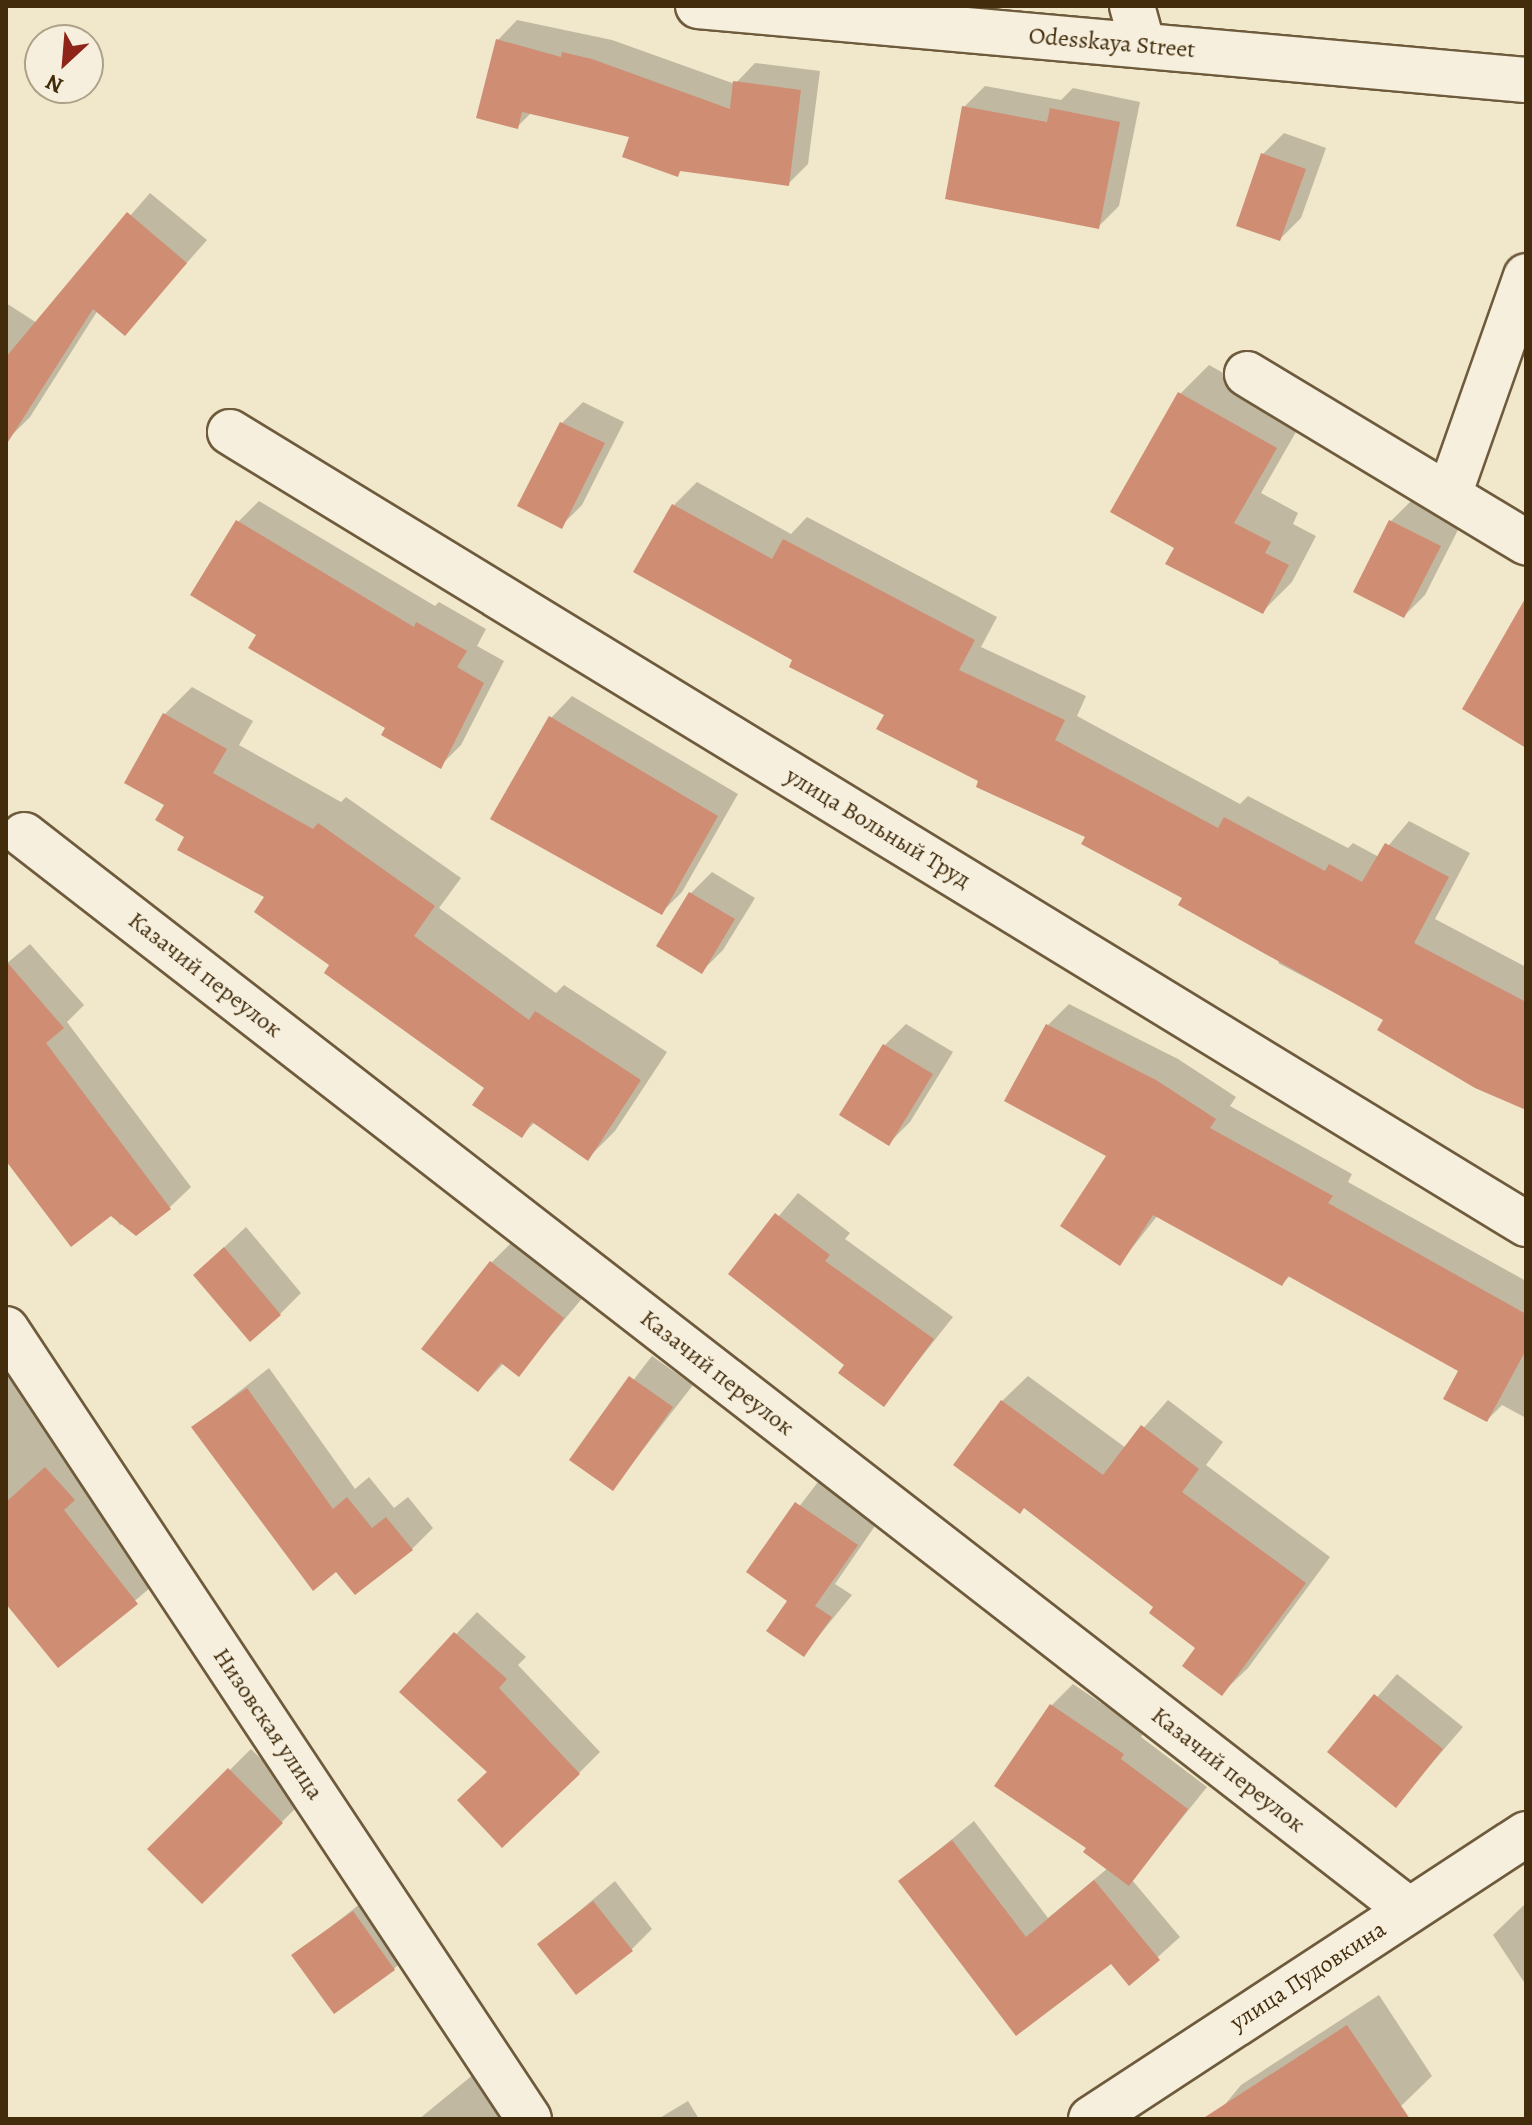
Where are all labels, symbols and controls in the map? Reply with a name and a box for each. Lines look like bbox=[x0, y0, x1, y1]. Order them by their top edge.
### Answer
street label: Odesskaya Street bbox=[1028, 21, 1196, 65]
north arrow bbox=[24, 24, 104, 104]
text: N bbox=[41, 67, 68, 101]
street label: улица Вольный Труд bbox=[780, 761, 976, 895]
street label: Казачий переулок bbox=[122, 906, 288, 1044]
street label: Казачий переулок bbox=[634, 1304, 800, 1442]
street label: Низовская улица bbox=[207, 1643, 329, 1805]
street label: Казачий переулок bbox=[1145, 1701, 1311, 1839]
street label: улица Пудовкина bbox=[1225, 1915, 1391, 2037]

